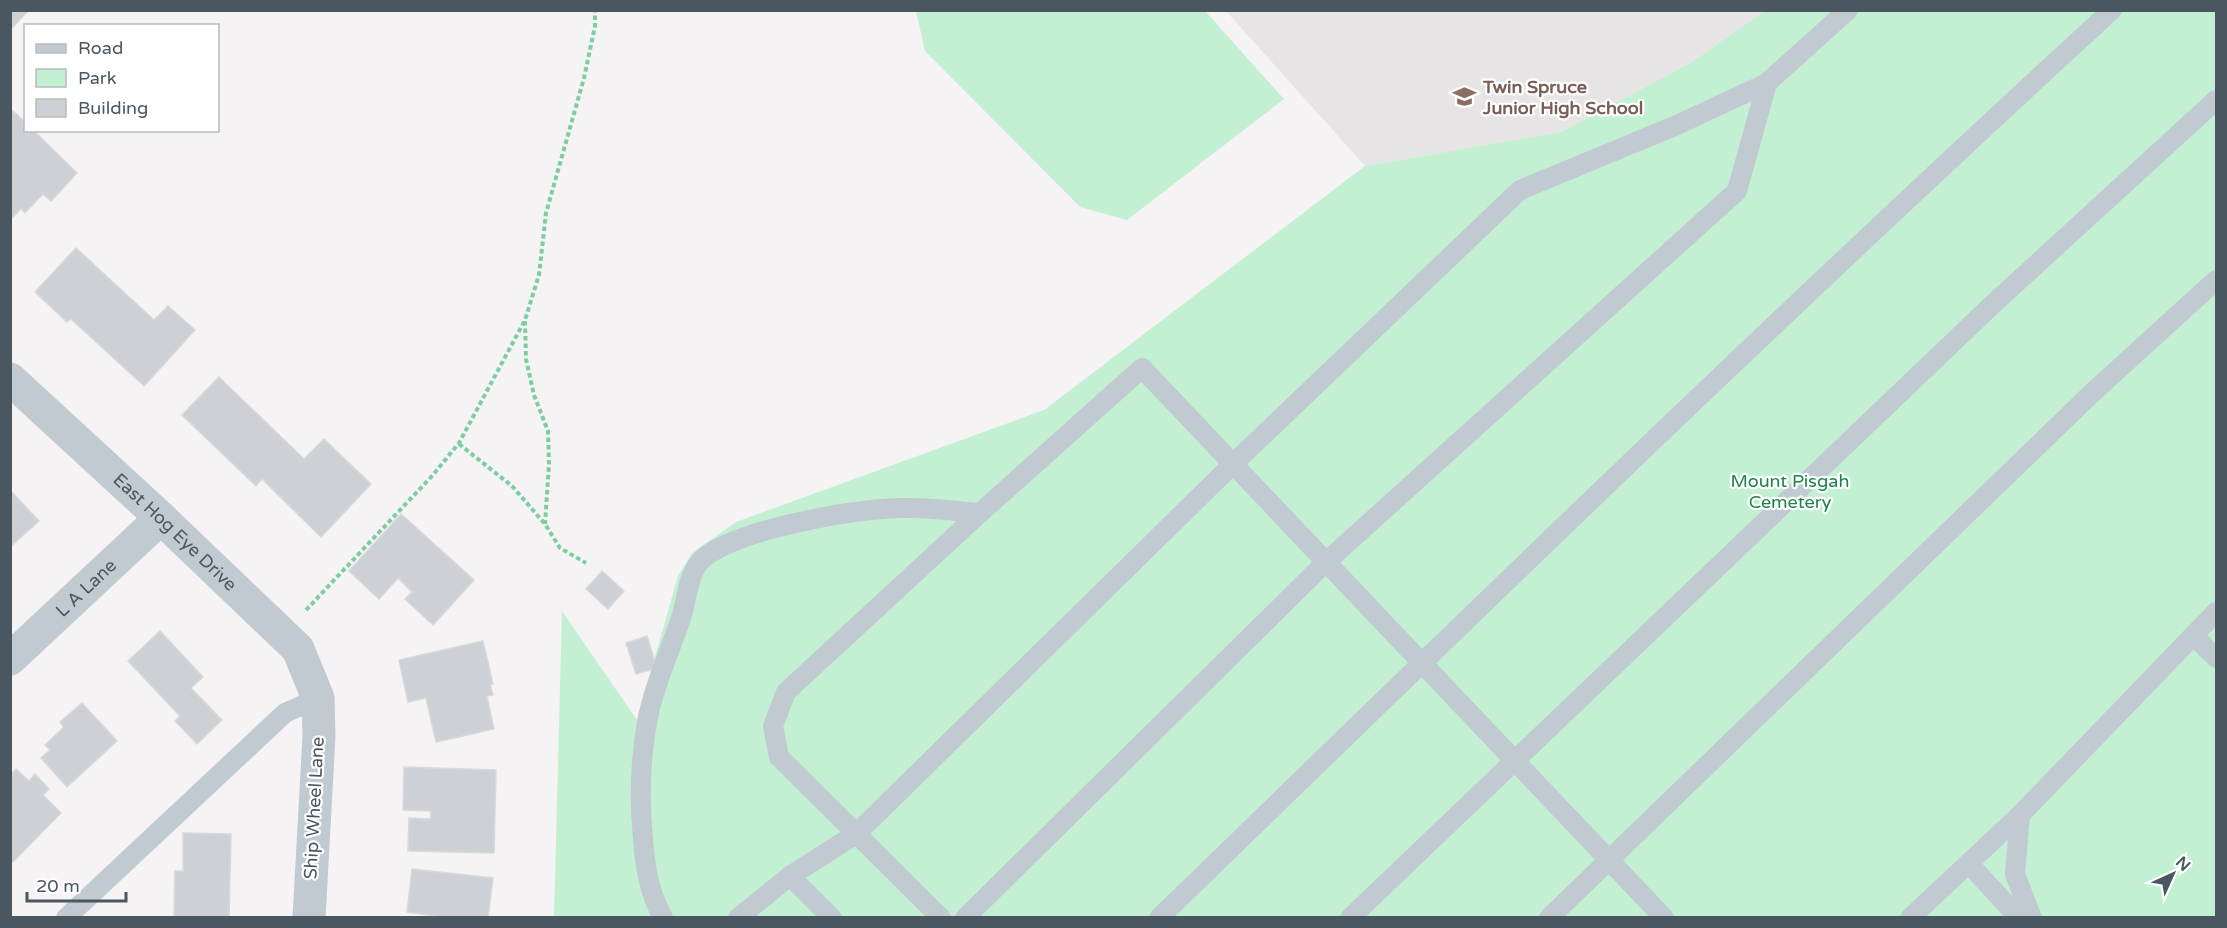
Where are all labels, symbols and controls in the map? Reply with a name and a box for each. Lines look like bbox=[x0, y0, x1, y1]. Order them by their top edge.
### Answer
legend bbox=[24, 24, 219, 132]
text: Road bbox=[78, 37, 123, 59]
text: Park bbox=[78, 67, 117, 89]
place label: Twin Spruce Junior High School bbox=[1482, 76, 1643, 119]
school or university icon: Twin Spruce Junior High School bbox=[1452, 84, 1478, 110]
text: Building bbox=[78, 97, 148, 119]
street label: East Hog Eye Drive bbox=[108, 468, 241, 596]
park label: Mount Pisgah Cemetery bbox=[1731, 470, 1849, 513]
street label: L A Lane bbox=[51, 554, 121, 622]
street label: Ship Wheel Lane bbox=[299, 736, 329, 880]
north arrow bbox=[2143, 844, 2203, 904]
text: N bbox=[2171, 852, 2195, 876]
scale bar bbox=[27, 865, 126, 903]
text: 20 m bbox=[36, 875, 80, 897]

